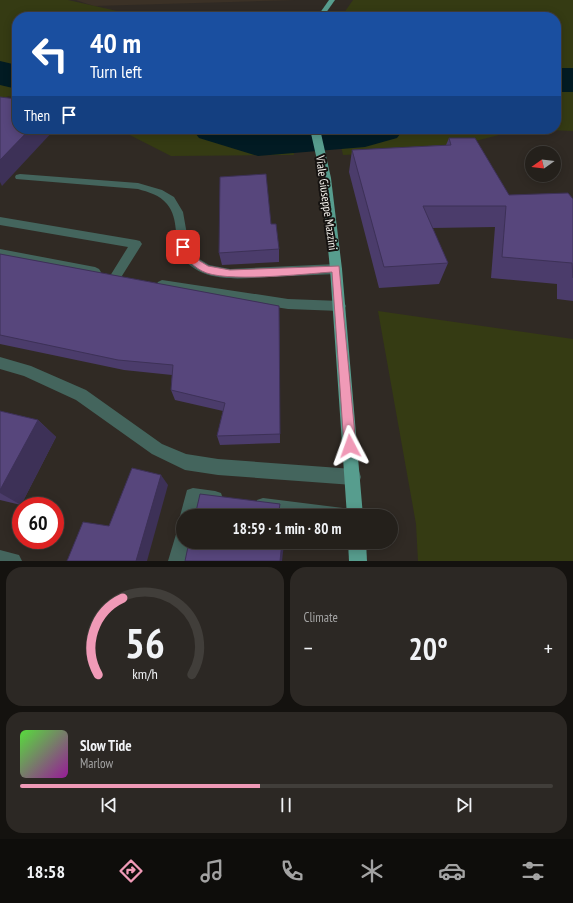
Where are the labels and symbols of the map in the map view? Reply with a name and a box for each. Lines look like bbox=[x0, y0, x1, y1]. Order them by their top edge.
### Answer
north arrow bbox=[525, 146, 561, 182]
street label: Viale Giuseppe Mazzini bbox=[313, 154, 341, 251]
pin bbox=[166, 230, 200, 264]
position arrow bbox=[329, 425, 371, 467]
speed limit sign: 60 bbox=[12, 497, 64, 549]

